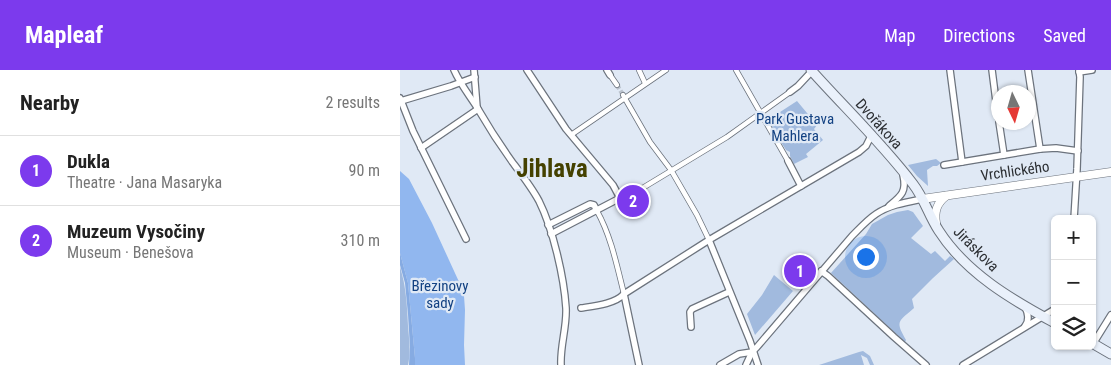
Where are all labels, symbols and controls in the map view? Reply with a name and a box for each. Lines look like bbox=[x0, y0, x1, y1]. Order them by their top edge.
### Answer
text: Mapleaf bbox=[25, 21, 103, 49]
text: Map bbox=[884, 25, 915, 46]
text: Directions bbox=[943, 25, 1015, 46]
text: Saved bbox=[1043, 25, 1086, 46]
north arrow bbox=[991, 85, 1036, 130]
text: Nearby bbox=[20, 91, 79, 115]
text: 2 results bbox=[325, 93, 380, 112]
street label: Dvořákova bbox=[852, 95, 906, 153]
park label: Park Gustava Mahlera bbox=[756, 110, 834, 145]
text: Dukla bbox=[67, 150, 110, 173]
district label: Jihlava bbox=[516, 154, 588, 183]
street label: Vrchlického bbox=[980, 157, 1050, 185]
text: 1 bbox=[32, 161, 40, 180]
text: 90 m bbox=[348, 161, 380, 180]
text: Theatre · Jana Masaryka bbox=[67, 173, 222, 192]
pin: 2 bbox=[617, 182, 649, 220]
map controls bbox=[1051, 215, 1096, 350]
button: + bbox=[1051, 215, 1096, 260]
text: Muzeum Vysočiny bbox=[67, 220, 205, 243]
street label: Jiráskova bbox=[950, 223, 1002, 275]
text: 2 bbox=[32, 231, 40, 250]
text: 310 m bbox=[341, 231, 380, 250]
text: Museum · Benešova bbox=[67, 243, 194, 262]
your location bbox=[853, 244, 879, 270]
pin: 1 bbox=[784, 252, 816, 290]
button: − bbox=[1051, 260, 1096, 305]
park label: Březinovy sady bbox=[411, 277, 469, 312]
button: layers bbox=[1051, 305, 1096, 350]

